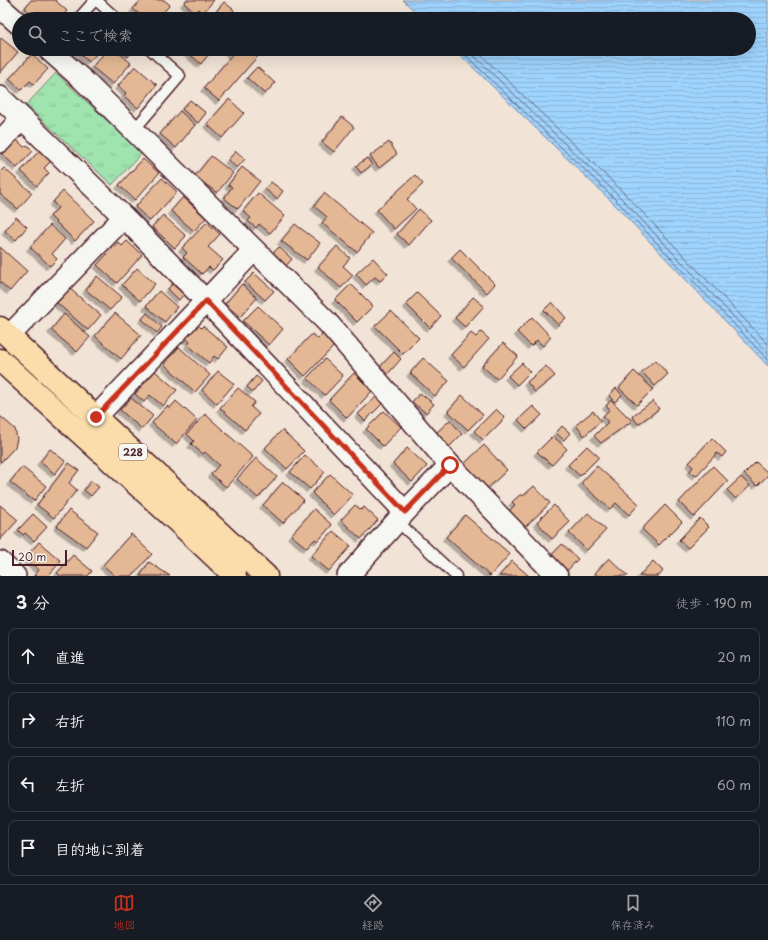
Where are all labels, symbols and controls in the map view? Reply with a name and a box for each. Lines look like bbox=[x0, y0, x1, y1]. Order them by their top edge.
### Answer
search box bbox=[12, 12, 756, 56]
icon: search bbox=[26, 23, 48, 45]
text: ここで検索 bbox=[58, 23, 133, 46]
route end bbox=[87, 408, 105, 426]
road number: 228 bbox=[119, 444, 147, 460]
route start bbox=[441, 456, 459, 474]
scale bar bbox=[12, 548, 67, 567]
text: 20 m bbox=[18, 548, 46, 565]
text: 3 分 bbox=[16, 589, 50, 615]
text: 徒歩 · 190 m bbox=[676, 593, 752, 612]
icon: ahead bbox=[17, 645, 39, 667]
text: 直進 bbox=[55, 645, 85, 668]
text: 20 m bbox=[717, 647, 751, 666]
icon: right bbox=[17, 709, 39, 731]
text: 右折 bbox=[55, 709, 85, 732]
text: 110 m bbox=[716, 711, 751, 730]
icon: left bbox=[17, 773, 39, 795]
text: 左折 bbox=[55, 773, 85, 796]
text: 60 m bbox=[717, 775, 751, 794]
icon: arrive bbox=[17, 837, 39, 859]
text: 目的地に到着 bbox=[55, 837, 145, 860]
tab: 地図 bbox=[113, 892, 135, 933]
tab: 経路 bbox=[362, 892, 384, 933]
tab: 保存済み bbox=[611, 892, 655, 933]

